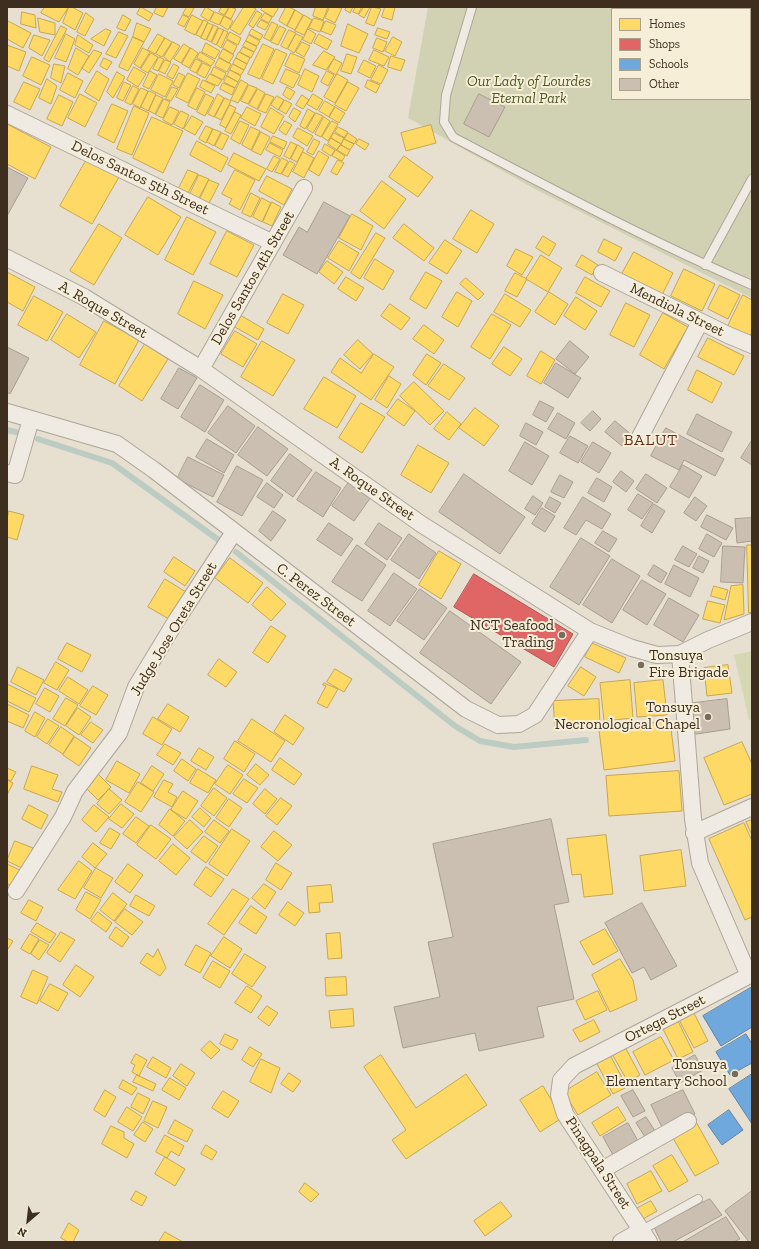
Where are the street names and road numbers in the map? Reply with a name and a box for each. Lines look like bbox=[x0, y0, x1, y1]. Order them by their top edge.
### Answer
street label: Delos Santos 5th Street bbox=[68, 137, 212, 219]
street label: Delos Santos 4th Street bbox=[207, 208, 299, 348]
street label: A. Roque Street bbox=[55, 277, 151, 343]
street label: Mendiola Street bbox=[627, 279, 727, 341]
street label: A. Roque Street bbox=[326, 453, 418, 525]
street label: Judge Jose Oreta Street bbox=[127, 559, 221, 699]
street label: C. Perez Street bbox=[273, 559, 359, 631]
street label: Ortega Street bbox=[622, 991, 708, 1047]
street label: Pinagpala Street bbox=[561, 1113, 635, 1213]

